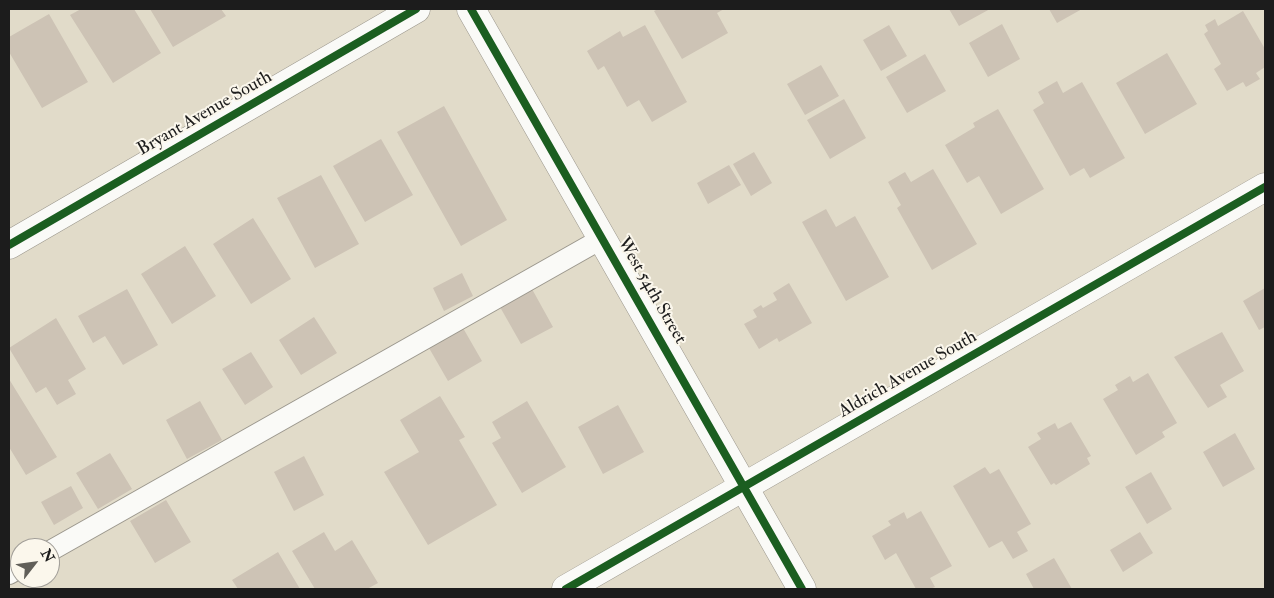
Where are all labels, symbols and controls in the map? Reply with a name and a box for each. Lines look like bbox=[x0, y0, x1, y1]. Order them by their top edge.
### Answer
street label: Bryant Avenue South bbox=[134, 67, 276, 161]
street label: West 54th Street bbox=[612, 234, 690, 348]
street label: Aldrich Avenue South bbox=[835, 327, 981, 423]
north arrow bbox=[10, 538, 60, 588]
text: N bbox=[37, 546, 58, 565]

